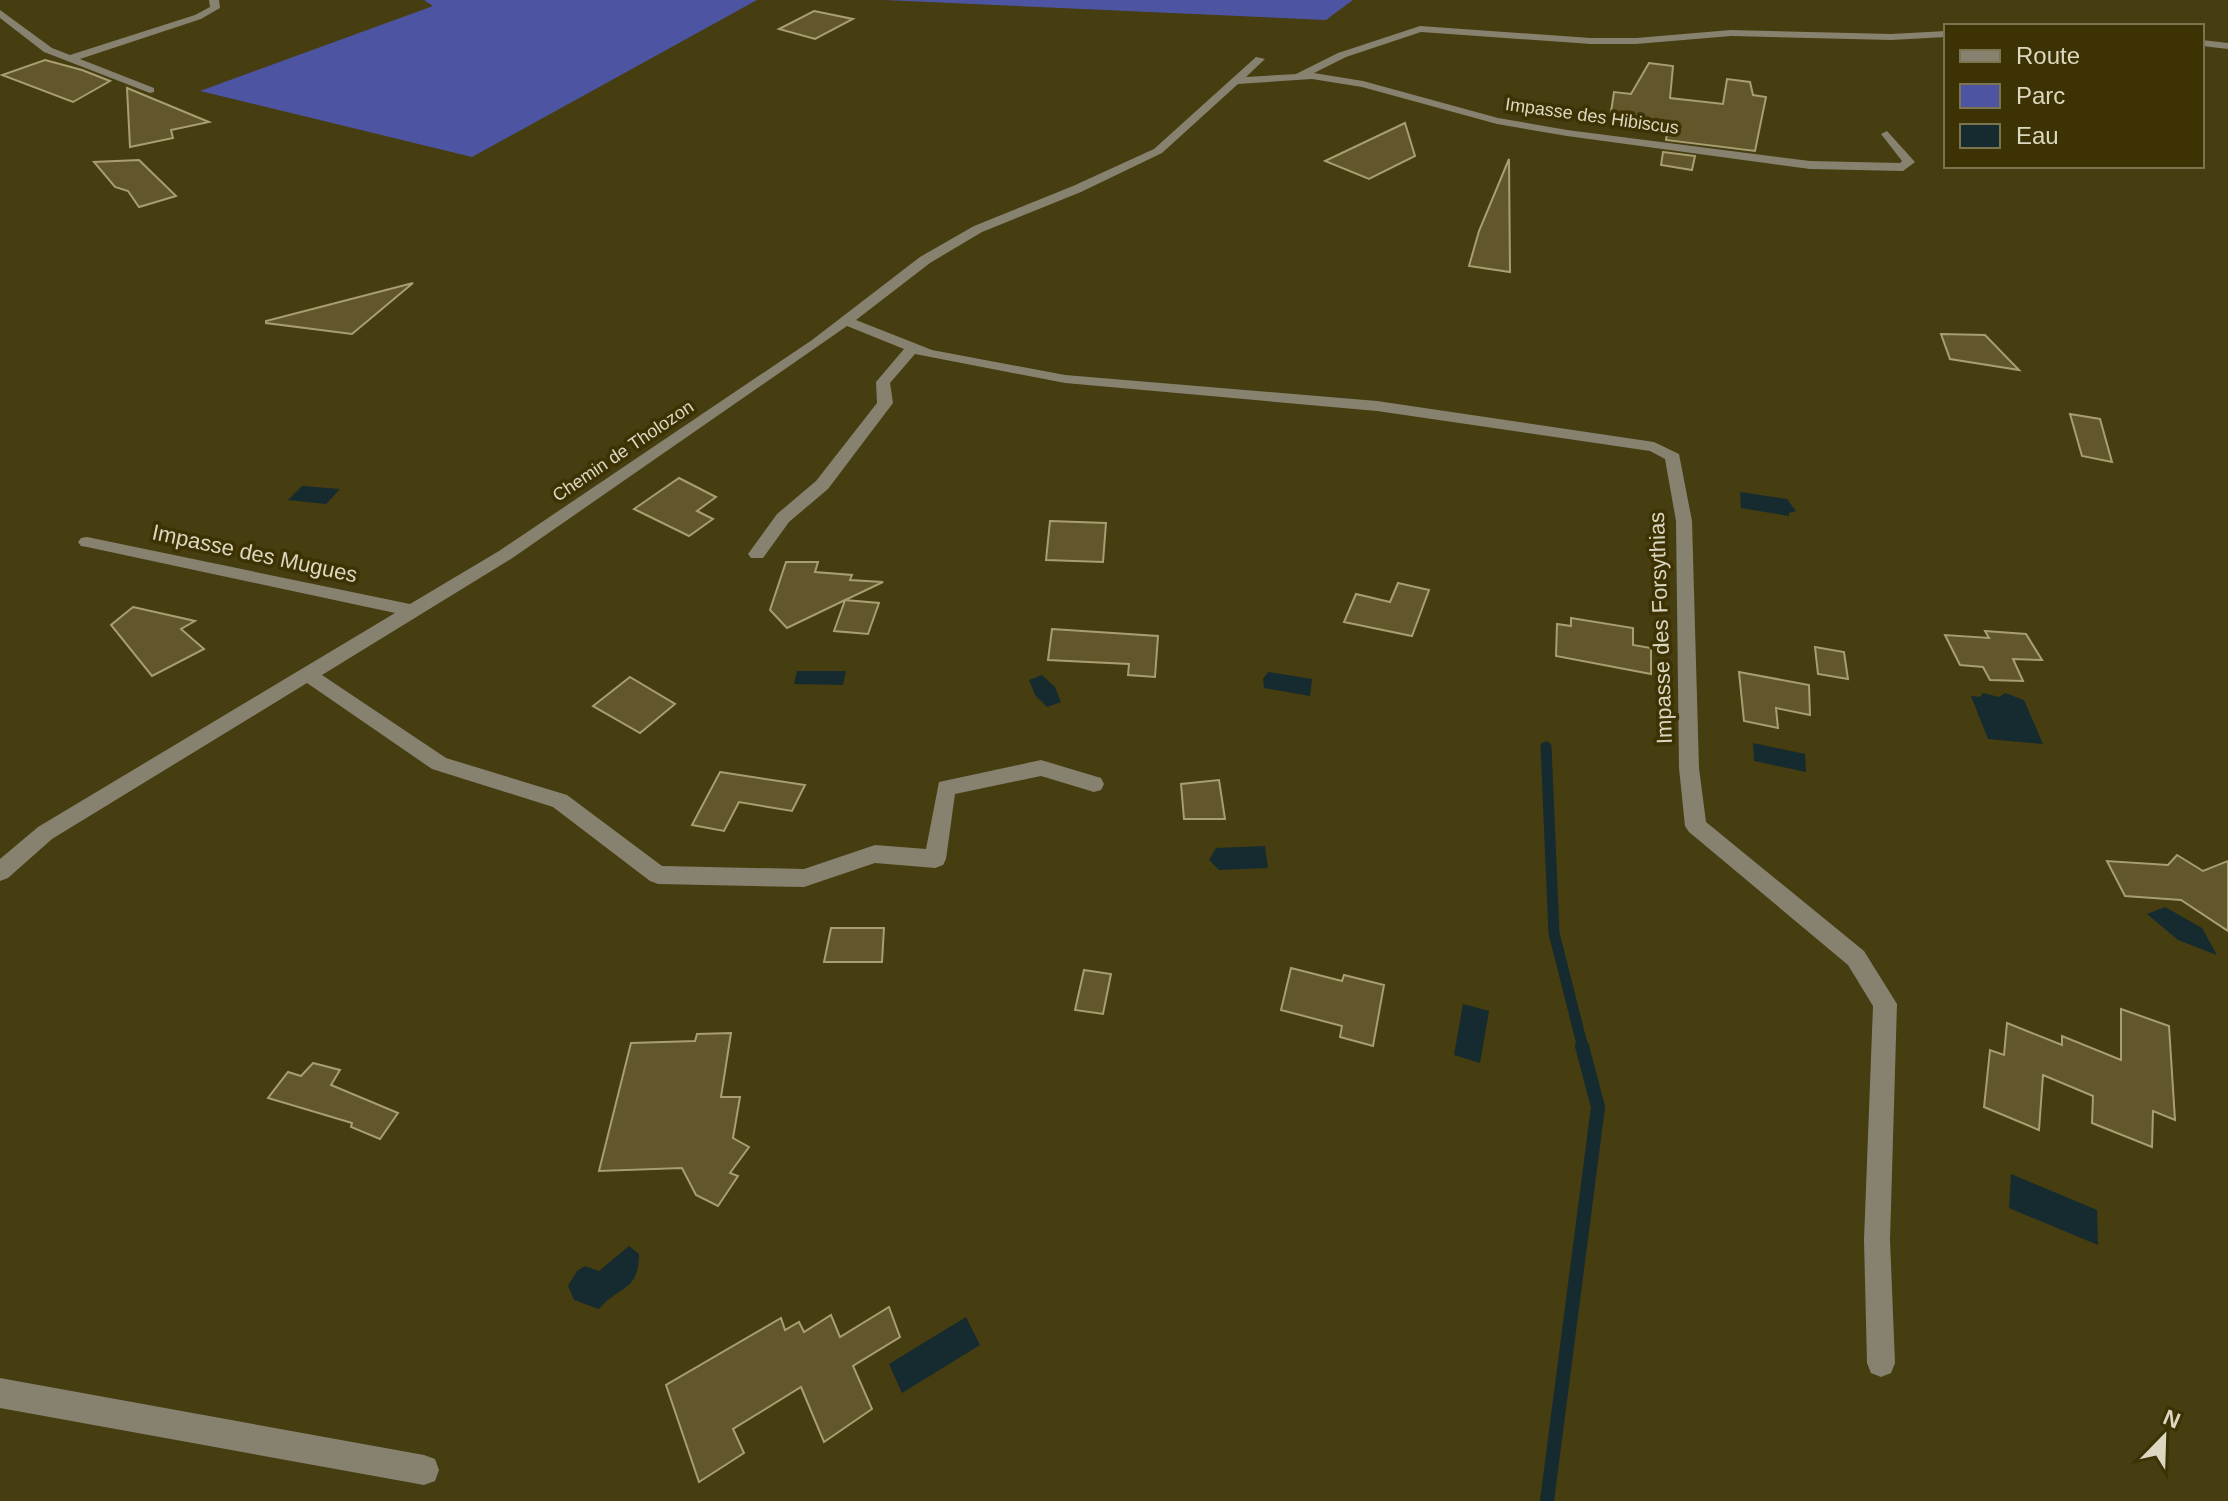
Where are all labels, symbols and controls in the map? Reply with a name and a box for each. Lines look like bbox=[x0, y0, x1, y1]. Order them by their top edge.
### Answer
legend bbox=[1944, 24, 2204, 168]
text: Route bbox=[2016, 42, 2080, 69]
text: Parc bbox=[2016, 82, 2065, 109]
street label: Impasse des Hibiscus bbox=[1504, 94, 1680, 138]
text: Eau bbox=[2016, 122, 2059, 149]
street label: Chemin de Tholozon bbox=[549, 396, 697, 506]
street label: Impasse des Forsythias bbox=[1644, 511, 1677, 745]
street label: Impasse des Mugues bbox=[150, 520, 360, 587]
north arrow bbox=[2124, 1397, 2204, 1477]
text: N bbox=[2159, 1404, 2184, 1434]

